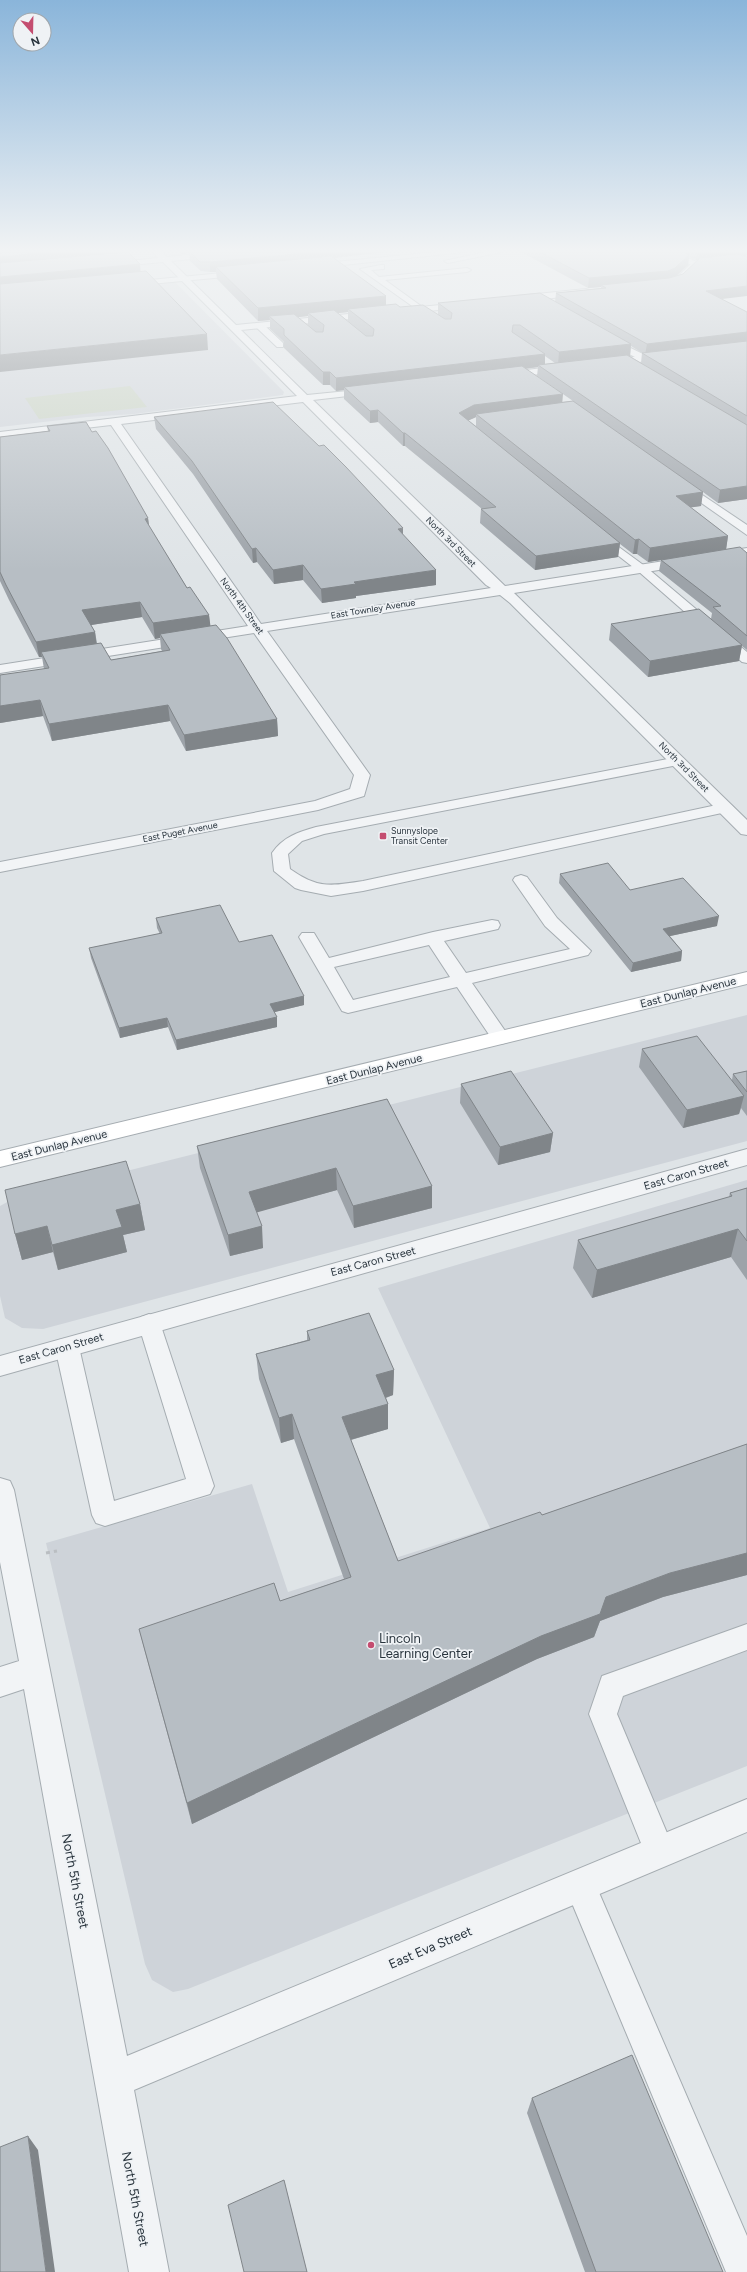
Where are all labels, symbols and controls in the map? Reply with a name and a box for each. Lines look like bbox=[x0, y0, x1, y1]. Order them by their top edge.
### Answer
north arrow bbox=[12, 12, 52, 52]
text: N bbox=[29, 33, 41, 48]
street label: North 3rd Street bbox=[424, 514, 479, 569]
street label: North 4th Street bbox=[218, 575, 267, 637]
street label: East Townley Avenue bbox=[330, 596, 416, 621]
street label: North 3rd Street bbox=[657, 739, 712, 794]
street label: East Puget Avenue bbox=[141, 819, 218, 844]
place label: Sunnyslope Transit Center bbox=[391, 825, 448, 846]
marker: Sunnyslope Transit Center bbox=[378, 831, 388, 841]
street label: East Dunlap Avenue bbox=[639, 974, 737, 1011]
street label: East Dunlap Avenue bbox=[325, 1051, 423, 1088]
street label: East Dunlap Avenue bbox=[10, 1127, 108, 1164]
street label: East Caron Street bbox=[642, 1156, 730, 1193]
street label: East Caron Street bbox=[329, 1244, 417, 1279]
street label: East Caron Street bbox=[17, 1330, 105, 1367]
place label: Lincoln Learning Center bbox=[379, 1631, 473, 1661]
marker: Lincoln Learning Center bbox=[366, 1640, 376, 1650]
street label: North 5th Street bbox=[59, 1832, 92, 1930]
street label: East Eva Street bbox=[386, 1923, 474, 1972]
street label: North 5th Street bbox=[119, 2150, 152, 2248]

